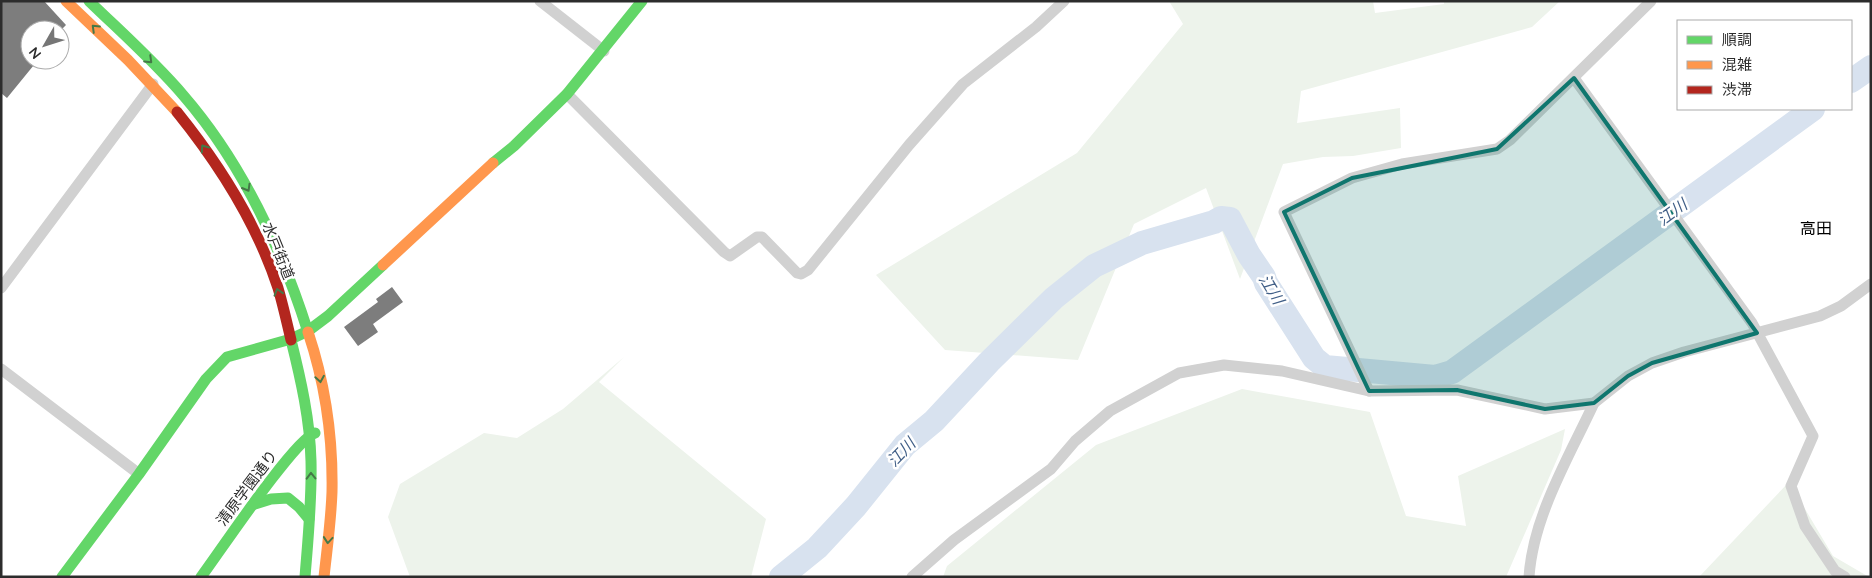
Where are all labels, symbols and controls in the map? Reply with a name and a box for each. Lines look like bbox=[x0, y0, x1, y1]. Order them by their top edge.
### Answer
north arrow bbox=[20, 20, 70, 70]
legend bbox=[1677, 20, 1852, 110]
one-way arrow bbox=[91, 25, 100, 34]
text: 順調 bbox=[1722, 30, 1752, 49]
text: N bbox=[25, 44, 45, 63]
one-way arrow bbox=[144, 54, 153, 63]
text: 混雑 bbox=[1722, 55, 1752, 74]
text: 渋滞 bbox=[1722, 80, 1752, 99]
one-way arrow bbox=[201, 144, 210, 154]
one-way arrow bbox=[241, 183, 251, 192]
water label: 江川 bbox=[1653, 193, 1692, 229]
district label: 高田 bbox=[1800, 218, 1832, 238]
street label: 水戸街道 bbox=[258, 219, 299, 282]
water label: 江川 bbox=[1255, 270, 1290, 310]
one-way arrow bbox=[273, 288, 283, 296]
one-way arrow bbox=[315, 374, 325, 383]
water label: 江川 bbox=[883, 432, 921, 470]
street label: 清原学園通り bbox=[212, 446, 281, 529]
one-way arrow bbox=[306, 471, 316, 479]
one-way arrow bbox=[323, 537, 334, 545]

